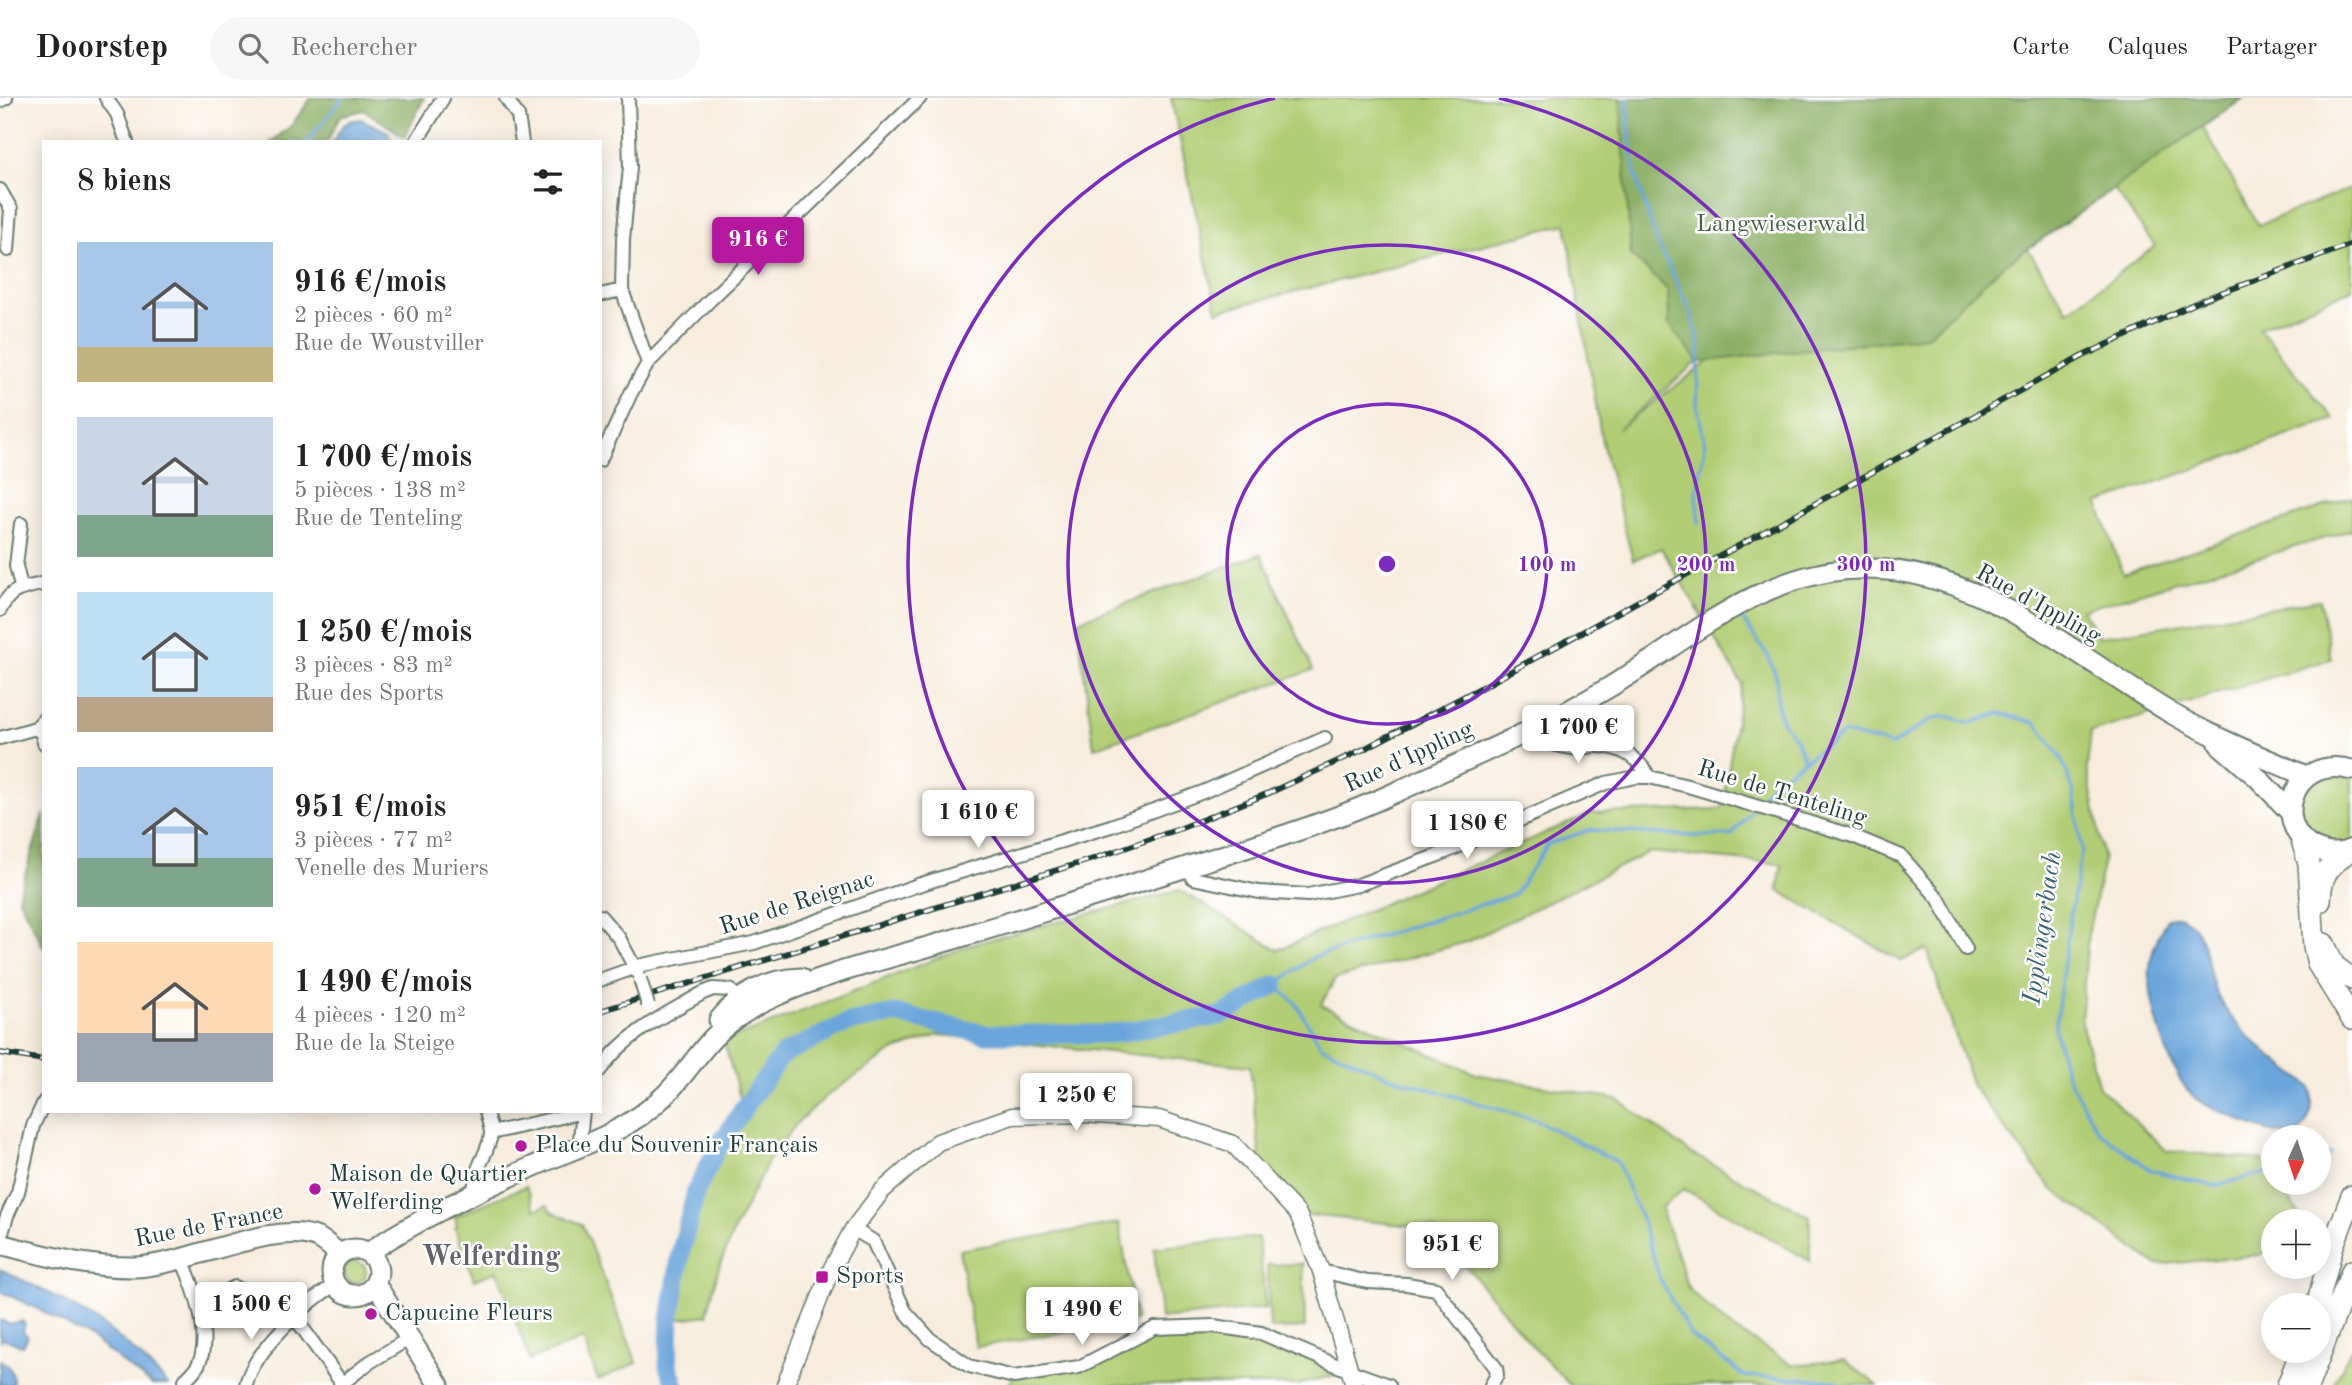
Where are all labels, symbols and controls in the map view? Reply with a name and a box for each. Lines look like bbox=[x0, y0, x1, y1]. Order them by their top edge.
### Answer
search box bbox=[210, 17, 700, 80]
icon: search bbox=[234, 29, 272, 67]
text: Doorstep bbox=[35, 32, 168, 65]
text: Rechercher bbox=[290, 35, 417, 61]
text: Carte bbox=[2012, 36, 2069, 60]
text: Calques bbox=[2107, 36, 2188, 60]
text: Partager bbox=[2226, 36, 2317, 60]
icon: filters bbox=[529, 163, 567, 201]
text: 8 biens bbox=[77, 167, 171, 197]
park label: Langwieserwald bbox=[1696, 213, 1866, 237]
pin: 916 € bbox=[709, 218, 807, 277]
text: 916 € bbox=[728, 228, 788, 251]
text: 916 €/mois bbox=[294, 268, 446, 298]
icon: home bbox=[133, 270, 217, 354]
text: 2 pièces · 60 m² bbox=[294, 304, 453, 327]
text: Rue de Woustviller bbox=[294, 332, 484, 355]
text: 1 700 €/mois bbox=[294, 443, 472, 473]
icon: home bbox=[133, 445, 217, 529]
text: 5 pièces · 138 m² bbox=[294, 479, 466, 502]
text: Rue de Tenteling bbox=[294, 507, 463, 530]
centre of rings bbox=[1375, 552, 1399, 576]
text: 100 m bbox=[1517, 555, 1577, 576]
text: 200 m bbox=[1676, 555, 1736, 576]
text: 300 m bbox=[1836, 555, 1896, 576]
street label: Rue d'Ippling bbox=[1971, 561, 2105, 649]
text: 1 250 €/mois bbox=[294, 618, 472, 648]
icon: home bbox=[133, 620, 217, 704]
text: 3 pièces · 83 m² bbox=[294, 654, 453, 677]
text: Rue des Sports bbox=[294, 682, 444, 705]
pin: 1 700 € bbox=[1513, 706, 1643, 765]
text: 1 700 € bbox=[1538, 716, 1618, 739]
street label: Rue d'Ippling bbox=[1341, 718, 1477, 798]
street label: Rue de Tenteling bbox=[1694, 757, 1870, 831]
pin: 1 610 € bbox=[913, 790, 1043, 850]
text: 951 €/mois bbox=[294, 793, 446, 823]
icon: home bbox=[133, 795, 217, 879]
text: 1 610 € bbox=[938, 801, 1018, 824]
pin: 1 180 € bbox=[1402, 802, 1532, 861]
text: 1 180 € bbox=[1427, 812, 1507, 835]
text: 3 pièces · 77 m² bbox=[294, 829, 453, 852]
water label: Ipplingerbach bbox=[2019, 850, 2067, 1007]
text: Venelle des Muriers bbox=[294, 857, 489, 880]
street label: Rue de Reignac bbox=[717, 868, 877, 940]
text: 1 490 €/mois bbox=[294, 968, 472, 998]
icon: home bbox=[133, 970, 217, 1054]
text: 4 pièces · 120 m² bbox=[294, 1004, 466, 1027]
text: Rue de la Steige bbox=[294, 1032, 455, 1055]
pin: 1 250 € bbox=[1011, 1074, 1141, 1133]
text: 1 250 € bbox=[1036, 1084, 1116, 1107]
north arrow bbox=[2261, 1125, 2331, 1195]
map controls bbox=[2261, 1125, 2331, 1363]
place label: Place du Souvenir Français bbox=[535, 1134, 818, 1158]
marker: Place du Souvenir Français bbox=[513, 1138, 529, 1154]
place label: Maison de Quartier Welferding bbox=[329, 1163, 527, 1215]
marker: Maison de Quartier Welferding bbox=[307, 1181, 323, 1197]
street label: Rue de France bbox=[133, 1200, 285, 1252]
button: + bbox=[2261, 1209, 2331, 1279]
pin: 951 € bbox=[1403, 1222, 1501, 1282]
text: 951 € bbox=[1422, 1233, 1482, 1256]
district label: Welferding bbox=[422, 1244, 561, 1272]
place label: Sports bbox=[836, 1265, 904, 1289]
marker: Sports bbox=[814, 1269, 830, 1285]
pin: 1 500 € bbox=[186, 1282, 316, 1342]
pin: 1 490 € bbox=[1017, 1288, 1147, 1347]
text: 1 500 € bbox=[211, 1293, 291, 1316]
button: − bbox=[2261, 1293, 2331, 1363]
text: 1 490 € bbox=[1042, 1298, 1122, 1321]
place label: Capucine Fleurs bbox=[385, 1302, 553, 1326]
marker: Capucine Fleurs bbox=[363, 1306, 379, 1322]

